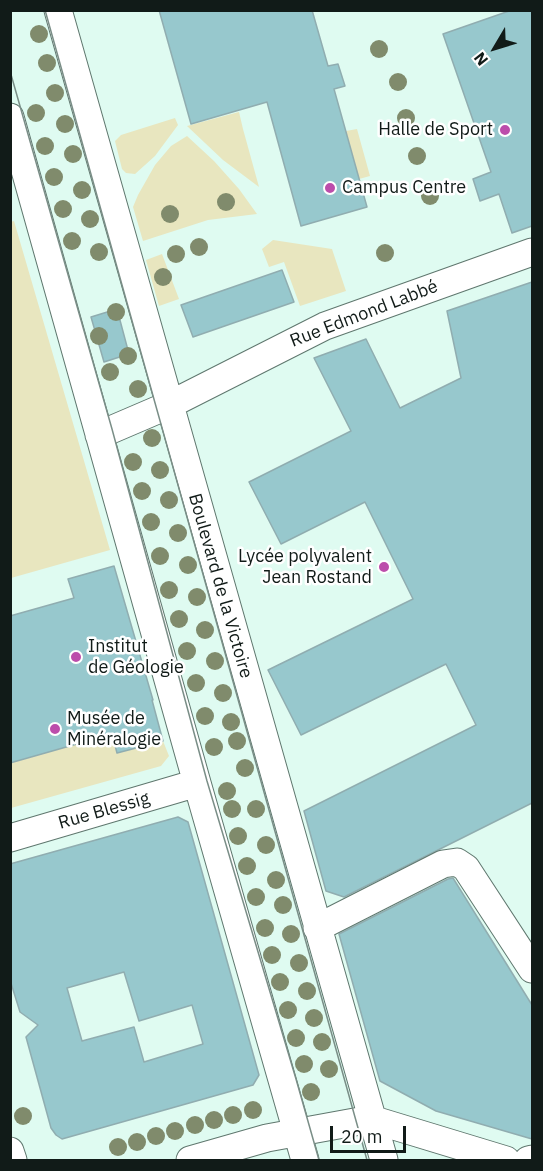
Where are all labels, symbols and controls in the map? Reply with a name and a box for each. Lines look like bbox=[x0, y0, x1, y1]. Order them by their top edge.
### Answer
north arrow bbox=[465, 18, 525, 78]
text: N bbox=[469, 48, 492, 70]
place label: Halle de Sport bbox=[378, 119, 493, 141]
marker: Halle de Sport bbox=[498, 123, 512, 137]
place label: Campus Centre bbox=[342, 177, 466, 199]
marker: Campus Centre bbox=[323, 181, 337, 195]
street label: Rue Edmond Labbé bbox=[287, 276, 441, 352]
street label: Boulevard de la Victoire bbox=[183, 491, 257, 681]
place label: Lycée polyvalent Jean Rostand bbox=[238, 546, 372, 588]
marker: Lycée polyvalent Jean Rostand bbox=[377, 560, 391, 574]
place label: Institut de Géologie bbox=[88, 636, 184, 678]
marker: Institut de Géologie bbox=[69, 650, 83, 664]
place label: Musée de Minéralogie bbox=[67, 708, 161, 750]
marker: Musée de Minéralogie bbox=[48, 722, 62, 736]
street label: Rue Blessig bbox=[56, 788, 152, 834]
scale bar bbox=[333, 1114, 410, 1152]
text: 20 m bbox=[341, 1125, 383, 1148]

